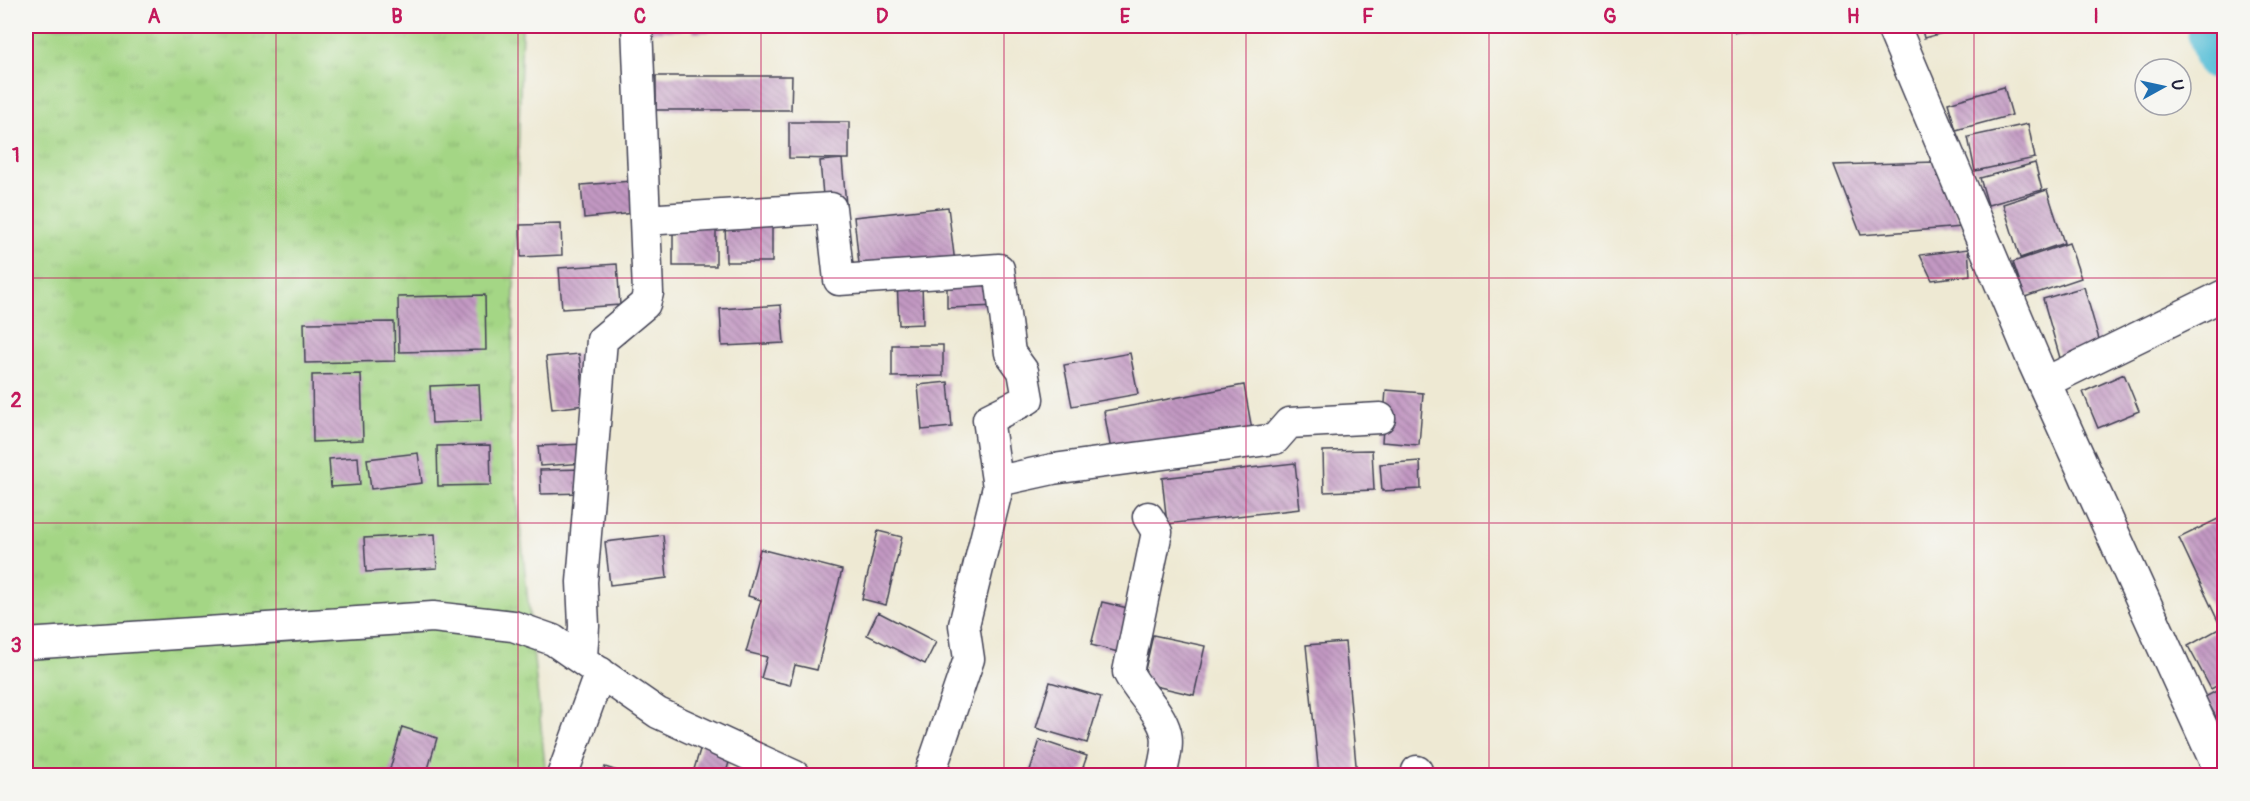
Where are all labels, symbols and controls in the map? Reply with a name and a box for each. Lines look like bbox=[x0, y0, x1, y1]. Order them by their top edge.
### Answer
text: A bbox=[148, 4, 161, 29]
text: B bbox=[391, 4, 403, 29]
text: C bbox=[634, 4, 646, 29]
text: D bbox=[876, 4, 889, 29]
text: E bbox=[1120, 4, 1131, 29]
text: F bbox=[1362, 4, 1374, 29]
text: G bbox=[1603, 4, 1617, 29]
text: H bbox=[1847, 4, 1860, 29]
text: I bbox=[2093, 4, 2099, 29]
north arrow bbox=[2133, 57, 2193, 117]
text: U bbox=[2166, 78, 2188, 92]
text: 1 bbox=[12, 143, 20, 168]
text: 2 bbox=[10, 388, 22, 413]
text: 3 bbox=[10, 633, 22, 658]

